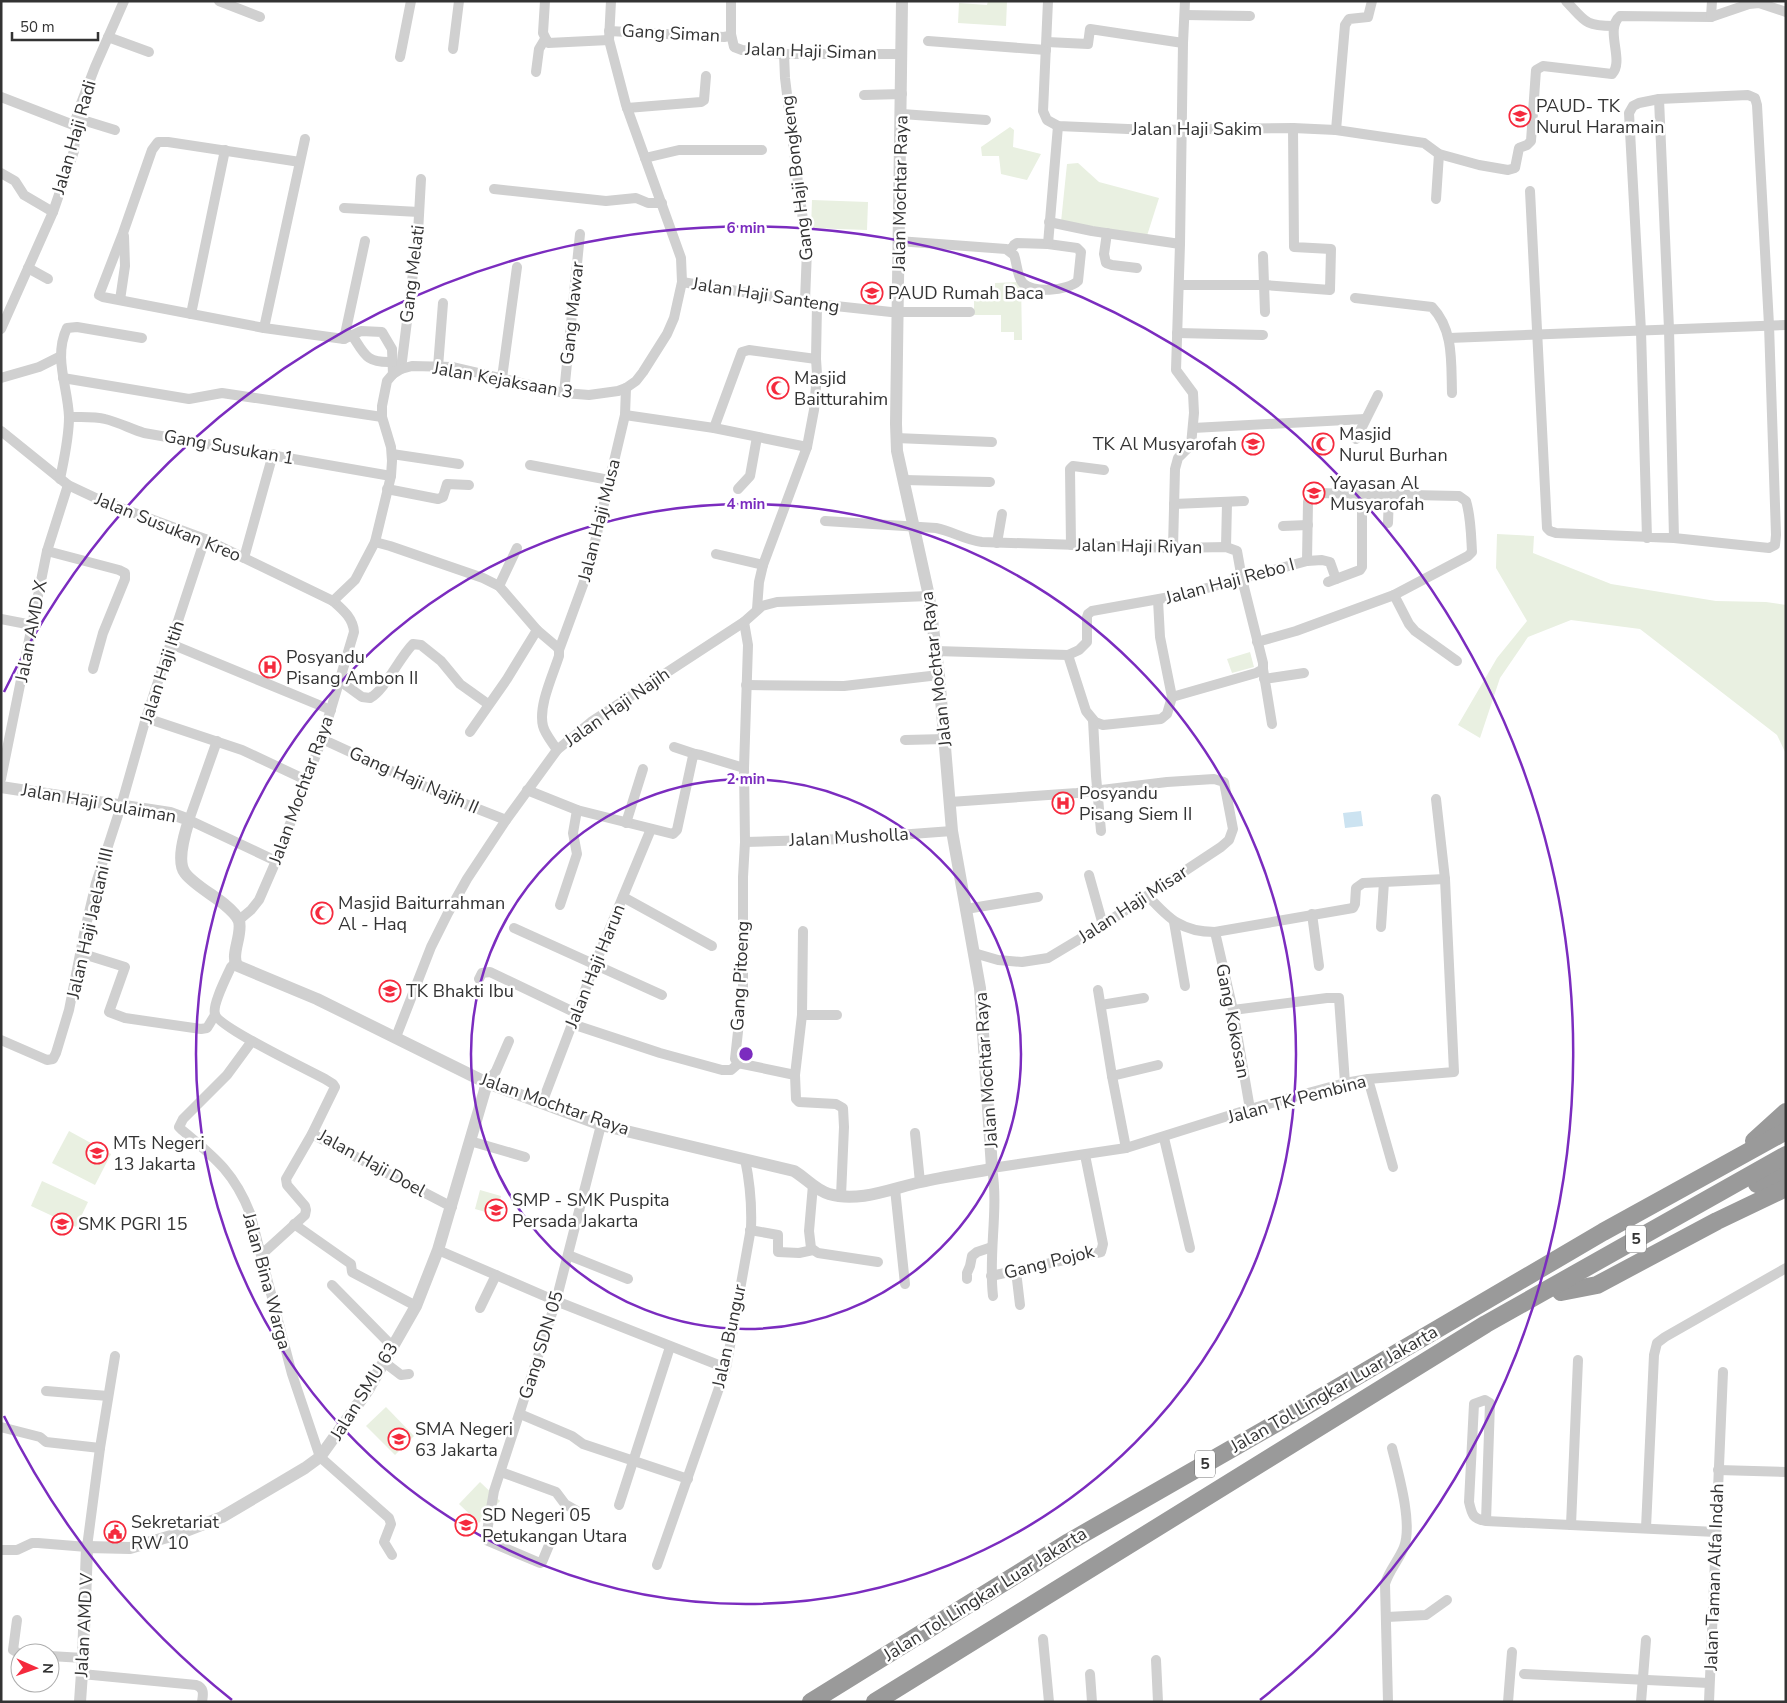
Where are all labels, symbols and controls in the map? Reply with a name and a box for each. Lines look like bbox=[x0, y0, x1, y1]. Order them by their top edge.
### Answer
scale bar bbox=[12, 10, 99, 42]
text: 50 m bbox=[20, 17, 55, 37]
street label: Gang Siman bbox=[621, 18, 721, 48]
street label: Jalan Haji Siman bbox=[744, 37, 877, 65]
street label: Jalan Haji Radi bbox=[46, 77, 102, 198]
street label: Gang Haji Bongkeng bbox=[775, 94, 819, 262]
place label: PAUD- TK Nurul Haramain bbox=[1536, 94, 1664, 139]
school or university icon: PAUD- TK Nurul Haramain bbox=[1508, 104, 1532, 128]
street label: Jalan Mochtar Raya bbox=[887, 115, 913, 272]
street label: Jalan Haji Sakim bbox=[1131, 117, 1262, 141]
text: 6 min bbox=[727, 218, 765, 238]
street label: Gang Melati bbox=[394, 224, 430, 324]
street label: Gang Mawar bbox=[555, 260, 589, 366]
street label: Jalan Haji Santeng bbox=[690, 271, 841, 318]
school or university icon: PAUD Rumah Baca bbox=[860, 281, 884, 305]
place label: PAUD Rumah Baca bbox=[888, 281, 1044, 305]
street label: Jalan Kejaksaan 3 bbox=[430, 356, 575, 404]
place label: Masjid Baitturahim bbox=[794, 366, 888, 411]
mosque icon: Masjid Baitturahim bbox=[766, 376, 790, 400]
place label: Masjid Nurul Burhan bbox=[1339, 422, 1448, 467]
street label: Gang Susukan 1 bbox=[162, 424, 296, 470]
place label: TK Al Musyarofah bbox=[1093, 432, 1237, 456]
school or university icon: TK Al Musyarofah bbox=[1241, 432, 1265, 456]
mosque icon: Masjid Nurul Burhan bbox=[1311, 432, 1335, 456]
street label: Jalan Haji Musa bbox=[572, 456, 626, 585]
place label: Yayasan Al Musyarofah bbox=[1329, 471, 1425, 516]
school or university icon: Yayasan Al Musyarofah bbox=[1302, 481, 1326, 505]
street label: Jalan Susukan Kreo bbox=[90, 486, 245, 567]
text: 4 min bbox=[727, 494, 765, 514]
street label: Jalan Haji Riyan bbox=[1075, 533, 1202, 559]
street label: Jalan Haji Rebo I bbox=[1162, 552, 1297, 610]
street label: Jalan AMD X bbox=[9, 578, 53, 685]
street label: Jalan Mochtar Raya bbox=[915, 590, 958, 749]
street label: Jalan Haji Itih bbox=[134, 618, 190, 727]
place label: Posyandu Pisang Ambon II bbox=[286, 645, 418, 690]
hospital icon: Posyandu Pisang Ambon II bbox=[258, 655, 282, 679]
street label: Jalan Haji Najih bbox=[559, 662, 674, 753]
street label: Jalan Mochtar Raya bbox=[263, 713, 339, 868]
street label: Gang Haji Najih II bbox=[345, 741, 483, 819]
text: 2 min bbox=[727, 769, 765, 789]
street label: Jalan Haji Sulaiman bbox=[19, 777, 178, 828]
place label: Posyandu Pisang Siem II bbox=[1079, 781, 1192, 826]
hospital icon: Posyandu Pisang Siem II bbox=[1051, 791, 1075, 815]
street label: Jalan Musholla bbox=[788, 822, 909, 852]
street label: Jalan Haji Jaelani III bbox=[61, 845, 119, 1002]
street label: Jalan Haji Misar bbox=[1073, 859, 1193, 949]
place label: Masjid Baiturrahman Al - Haq bbox=[338, 891, 505, 936]
mosque icon: Masjid Baiturrahman Al - Haq bbox=[310, 901, 334, 925]
street label: Jalan Haji Harun bbox=[559, 901, 631, 1032]
street label: Gang Pitoeng bbox=[725, 920, 755, 1032]
street label: Gang Kokosan bbox=[1210, 962, 1256, 1080]
school or university icon: TK Bhakti Ibu bbox=[378, 979, 402, 1003]
place label: TK Bhakti Ibu bbox=[406, 979, 514, 1003]
street label: Jalan Mochtar Raya bbox=[969, 991, 1003, 1150]
centre of rings bbox=[737, 1045, 755, 1063]
street label: Jalan Mochtar Raya bbox=[476, 1067, 633, 1141]
street label: Jalan TK Pembina bbox=[1224, 1069, 1369, 1129]
street label: Jalan Haji Doel bbox=[313, 1123, 431, 1203]
place label: MTs Negeri 13 Jakarta bbox=[113, 1131, 205, 1176]
school or university icon: MTs Negeri 13 Jakarta bbox=[85, 1141, 109, 1165]
place label: SMP - SMK Puspita Persada Jakarta bbox=[512, 1188, 670, 1233]
school or university icon: SMP - SMK Puspita Persada Jakarta bbox=[484, 1198, 508, 1222]
street label: Jalan Bina Warga bbox=[237, 1209, 297, 1352]
school or university icon: SMK PGRI 15 bbox=[50, 1212, 74, 1236]
place label: SMK PGRI 15 bbox=[78, 1212, 188, 1236]
road number: 5 bbox=[1626, 1226, 1646, 1252]
street label: Gang Pojok bbox=[1001, 1239, 1098, 1285]
street label: Jalan Bungur bbox=[706, 1282, 752, 1391]
street label: Gang SDN 05 bbox=[513, 1288, 569, 1402]
street label: Jalan Tol Lingkar Luar Jakarta bbox=[1225, 1320, 1442, 1459]
street label: Jalan SMU 63 bbox=[324, 1338, 404, 1445]
place label: SMA Negeri 63 Jakarta bbox=[415, 1417, 513, 1462]
school or university icon: SMA Negeri 63 Jakarta bbox=[387, 1427, 411, 1451]
road number: 5 bbox=[1195, 1450, 1215, 1478]
street label: Jalan Taman Alfa Indah bbox=[1699, 1483, 1729, 1672]
place label: SD Negeri 05 Petukangan Utara bbox=[482, 1503, 627, 1548]
place label: Sekretariat RW 10 bbox=[131, 1510, 220, 1555]
school or university icon: SD Negeri 05 Petukangan Utara bbox=[454, 1513, 478, 1537]
public building icon: Sekretariat RW 10 bbox=[103, 1520, 127, 1544]
street label: Jalan Tol Lingkar Luar Jakarta bbox=[878, 1521, 1091, 1667]
street label: Jalan AMD V bbox=[69, 1572, 99, 1679]
north arrow bbox=[10, 1643, 60, 1693]
text: N bbox=[38, 1663, 57, 1674]

